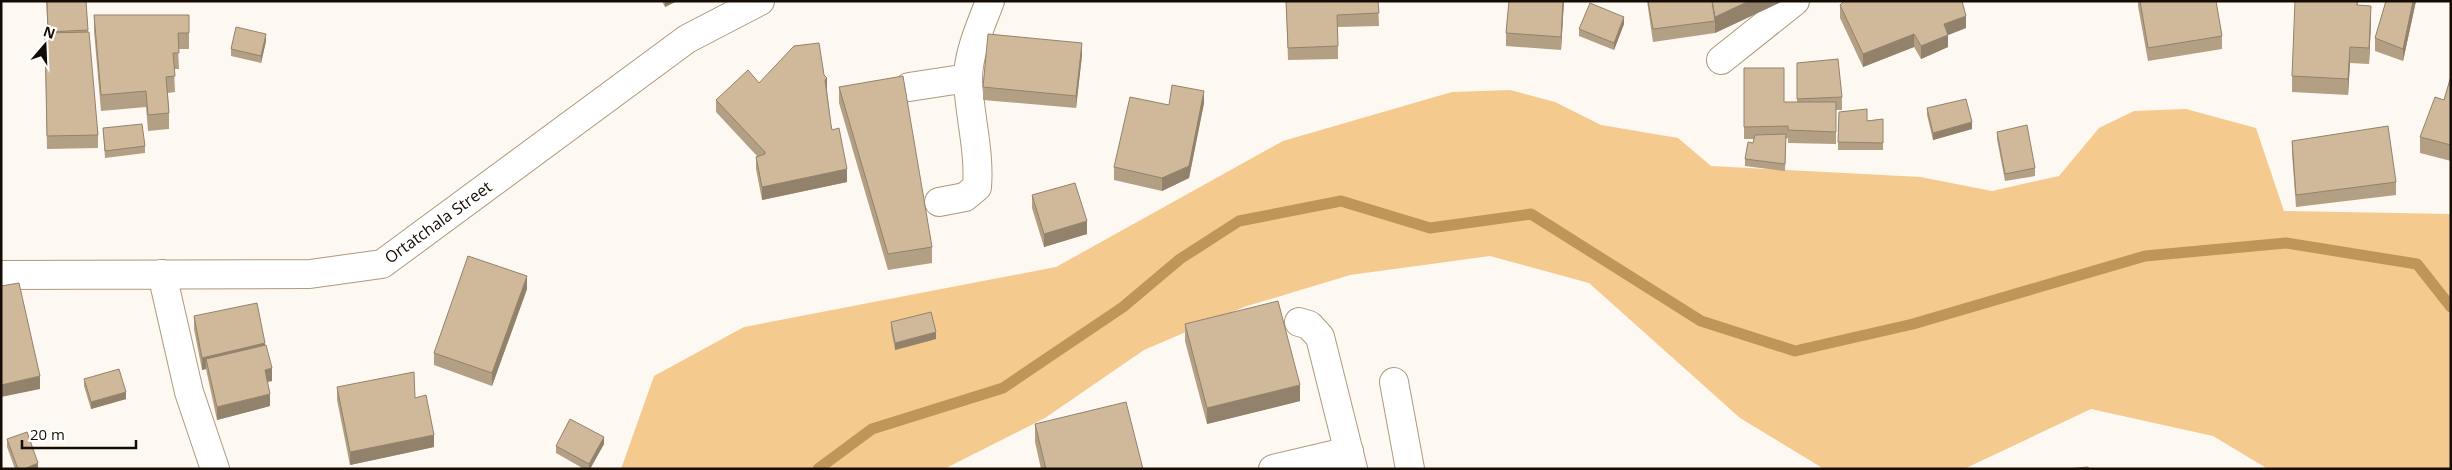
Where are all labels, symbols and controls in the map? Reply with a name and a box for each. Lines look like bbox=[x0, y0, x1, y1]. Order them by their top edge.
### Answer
north arrow bbox=[20, 20, 70, 70]
text: N bbox=[41, 21, 58, 43]
street label: Ortatchala Street bbox=[380, 175, 496, 268]
scale bar bbox=[22, 418, 136, 450]
text: 20 m bbox=[30, 424, 65, 444]

